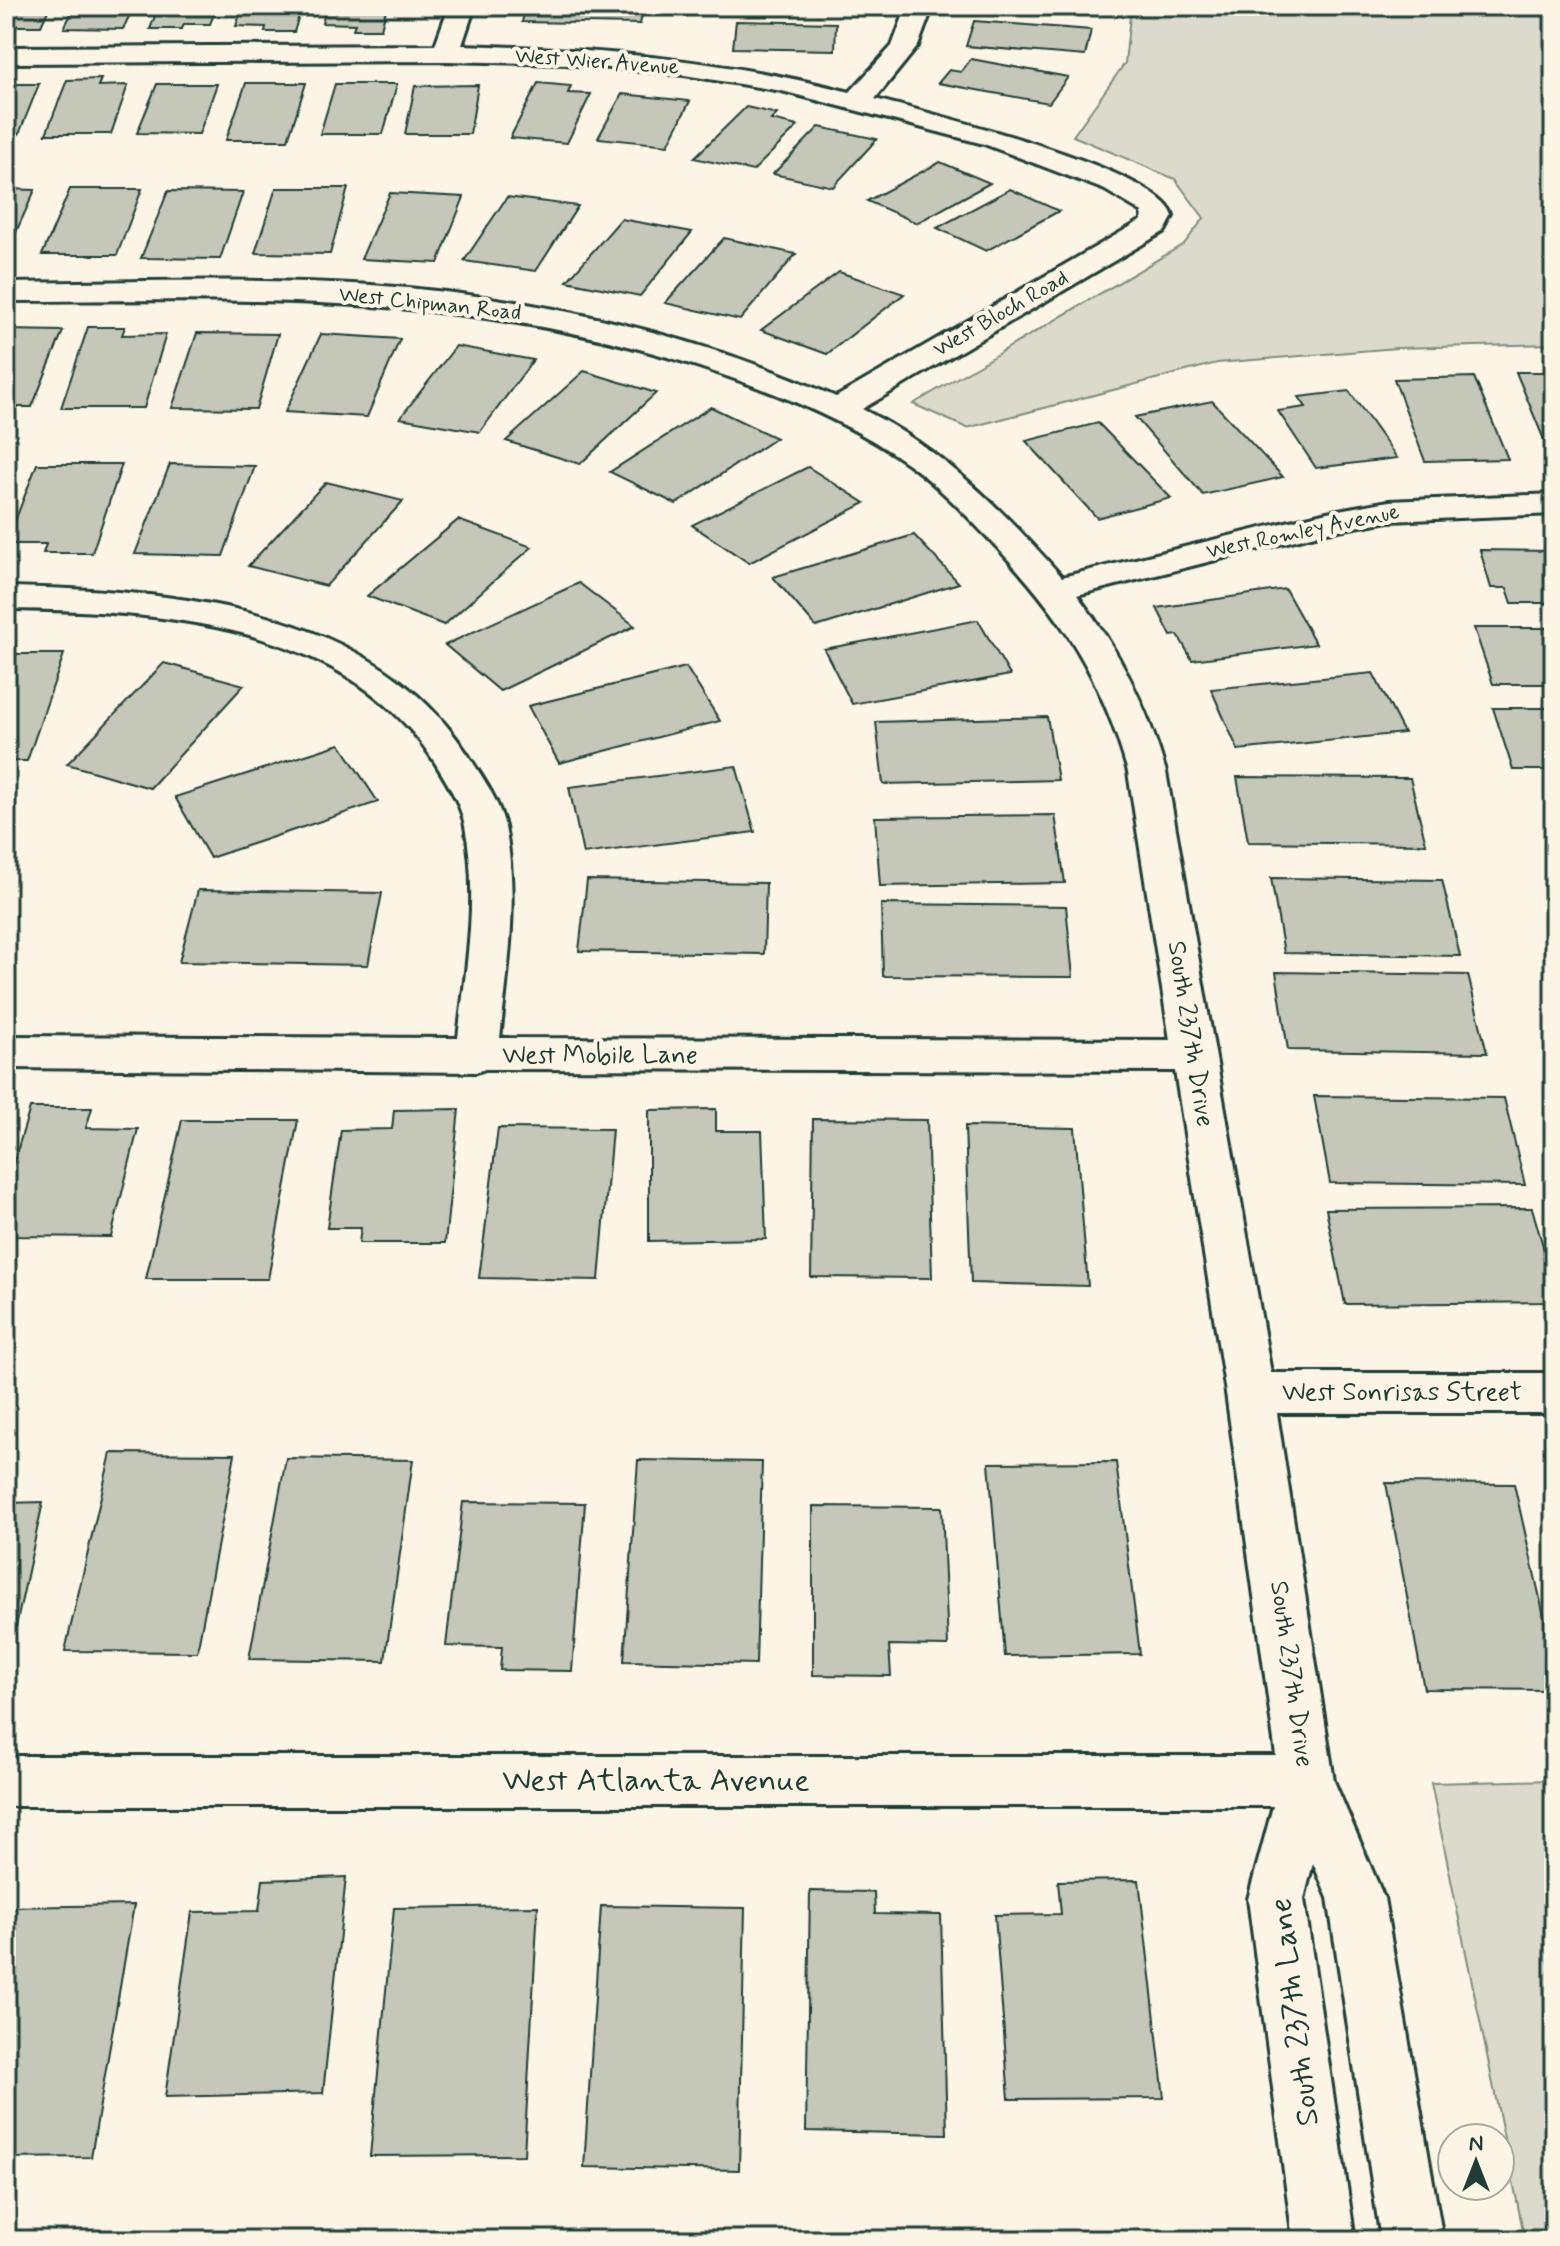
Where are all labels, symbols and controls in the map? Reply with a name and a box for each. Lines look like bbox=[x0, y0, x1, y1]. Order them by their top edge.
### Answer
street label: West Wier Avenue bbox=[514, 42, 680, 82]
street label: West Bloch Road bbox=[928, 264, 1074, 364]
street label: West Chipman Road bbox=[337, 280, 523, 328]
street label: West Romley Avenue bbox=[1204, 498, 1402, 566]
street label: South 237th Drive bbox=[1159, 939, 1221, 1129]
street label: West Mobile Lane bbox=[502, 1039, 698, 1073]
street label: West Sonrisas Street bbox=[1282, 1376, 1522, 1410]
street label: South 237th Drive bbox=[1261, 1579, 1321, 1769]
street label: West Atlanta Avenue bbox=[502, 1760, 810, 1802]
street label: South 237th Lane bbox=[1260, 1896, 1330, 2128]
north arrow bbox=[1436, 2122, 1516, 2202]
text: N bbox=[1469, 2130, 1483, 2158]

